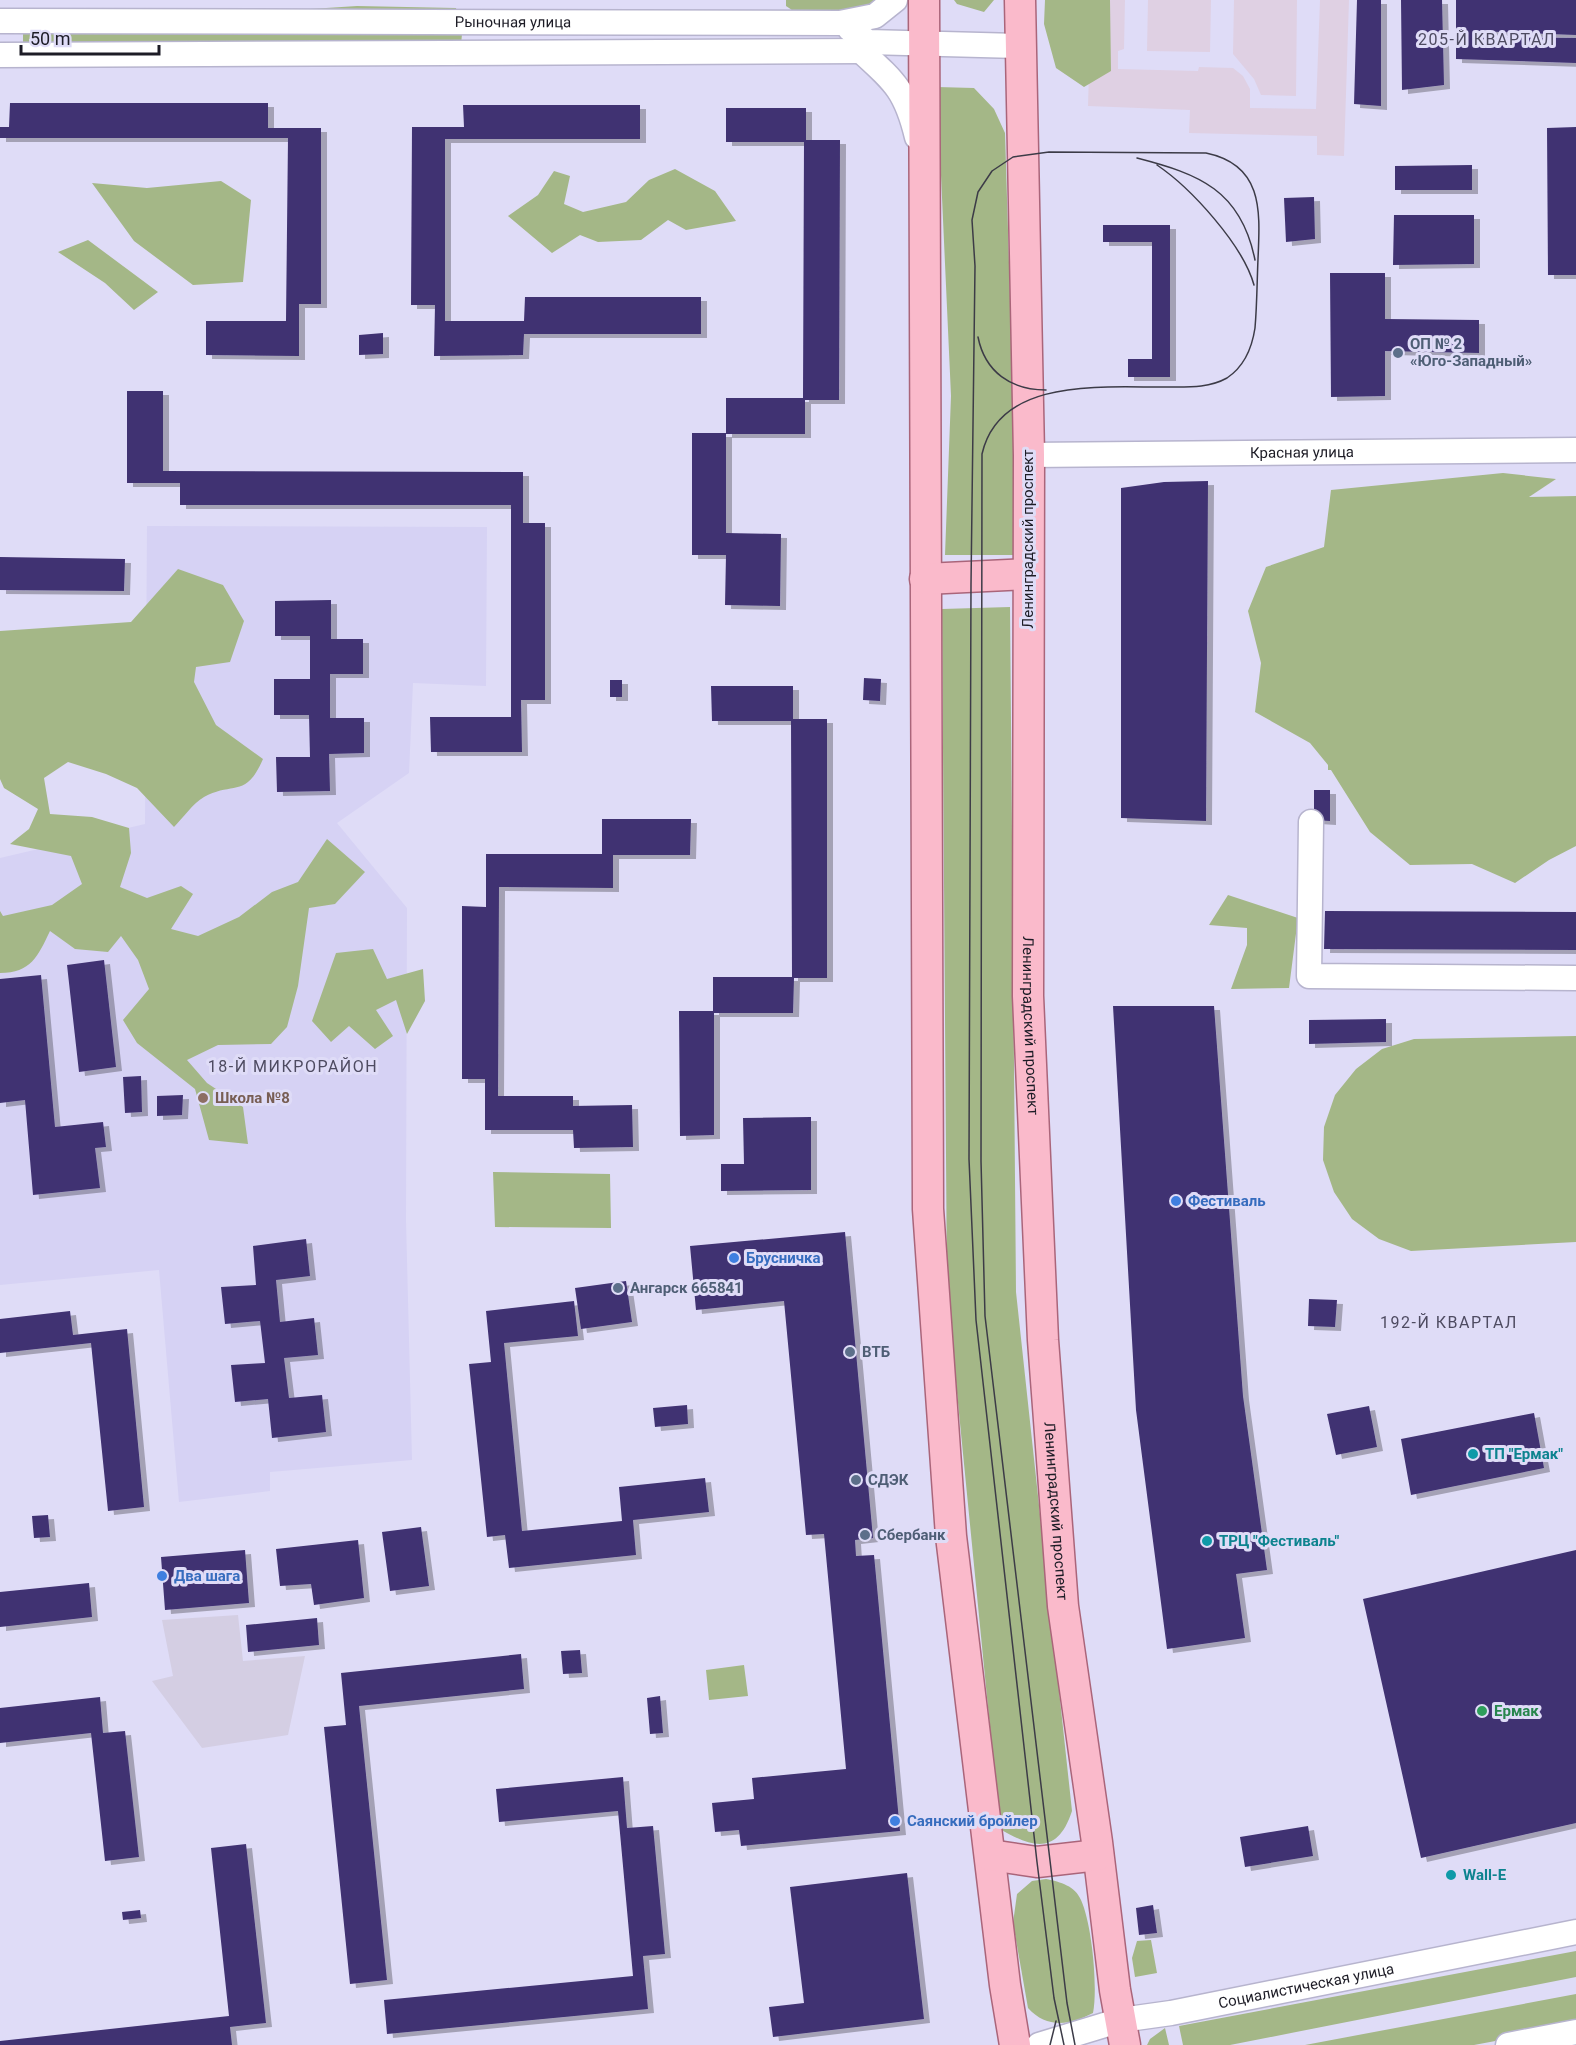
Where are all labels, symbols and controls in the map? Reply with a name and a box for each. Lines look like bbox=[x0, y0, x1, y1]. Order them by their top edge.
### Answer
street label: Рыночная улица bbox=[455, 13, 571, 31]
scale bar bbox=[21, 18, 159, 56]
text: 50 m bbox=[30, 28, 70, 49]
district label: 205-Й КВАРТАЛ bbox=[1418, 30, 1556, 49]
place label: ОП № 2 «Юго-Западный» bbox=[1410, 335, 1532, 370]
marker: ОП № 2 «Юго-Западный» bbox=[1391, 346, 1405, 360]
street label: Красная улица bbox=[1250, 443, 1354, 462]
street label: Ленинградский проспект bbox=[1019, 450, 1037, 628]
street label: Ленинградский проспект bbox=[1019, 936, 1042, 1116]
district label: 18-Й МИКРОРАЙОН bbox=[208, 1057, 378, 1076]
place label: Школа №8 bbox=[215, 1089, 290, 1107]
marker: Школа №8 bbox=[196, 1091, 210, 1105]
place label: Фестиваль bbox=[1188, 1192, 1266, 1210]
marker: Фестиваль bbox=[1169, 1194, 1183, 1208]
place label: Брусничка bbox=[746, 1249, 821, 1267]
marker: Брусничка bbox=[727, 1251, 741, 1265]
place label: Ангарск 665841 bbox=[630, 1279, 743, 1297]
marker: Ангарск 665841 bbox=[611, 1281, 625, 1295]
district label: 192-Й КВАРТАЛ bbox=[1380, 1313, 1518, 1332]
place label: ВТБ bbox=[862, 1343, 890, 1361]
marker: ВТБ bbox=[843, 1345, 857, 1359]
street label: Ленинградский проспект bbox=[1040, 1421, 1072, 1601]
place label: ТП "Ермак" bbox=[1485, 1445, 1563, 1463]
marker: ТП "Ермак" bbox=[1466, 1447, 1480, 1461]
place label: СДЭК bbox=[868, 1471, 909, 1489]
marker: СДЭК bbox=[849, 1473, 863, 1487]
place label: Сбербанк bbox=[877, 1526, 946, 1544]
marker: Сбербанк bbox=[858, 1528, 872, 1542]
place label: ТРЦ "Фестиваль" bbox=[1219, 1532, 1340, 1550]
marker: ТРЦ "Фестиваль" bbox=[1200, 1534, 1214, 1548]
place label: Два шага bbox=[174, 1567, 240, 1585]
marker: Два шага bbox=[155, 1569, 169, 1583]
place label: Ермак bbox=[1494, 1702, 1539, 1720]
marker: Ермак bbox=[1475, 1704, 1489, 1718]
place label: Саянский бройлер bbox=[907, 1812, 1038, 1830]
marker: Саянский бройлер bbox=[888, 1814, 902, 1828]
place label: Wall-E bbox=[1463, 1866, 1507, 1884]
marker: Wall-E bbox=[1444, 1868, 1458, 1882]
street label: Социалистическая улица bbox=[1217, 1960, 1395, 2012]

